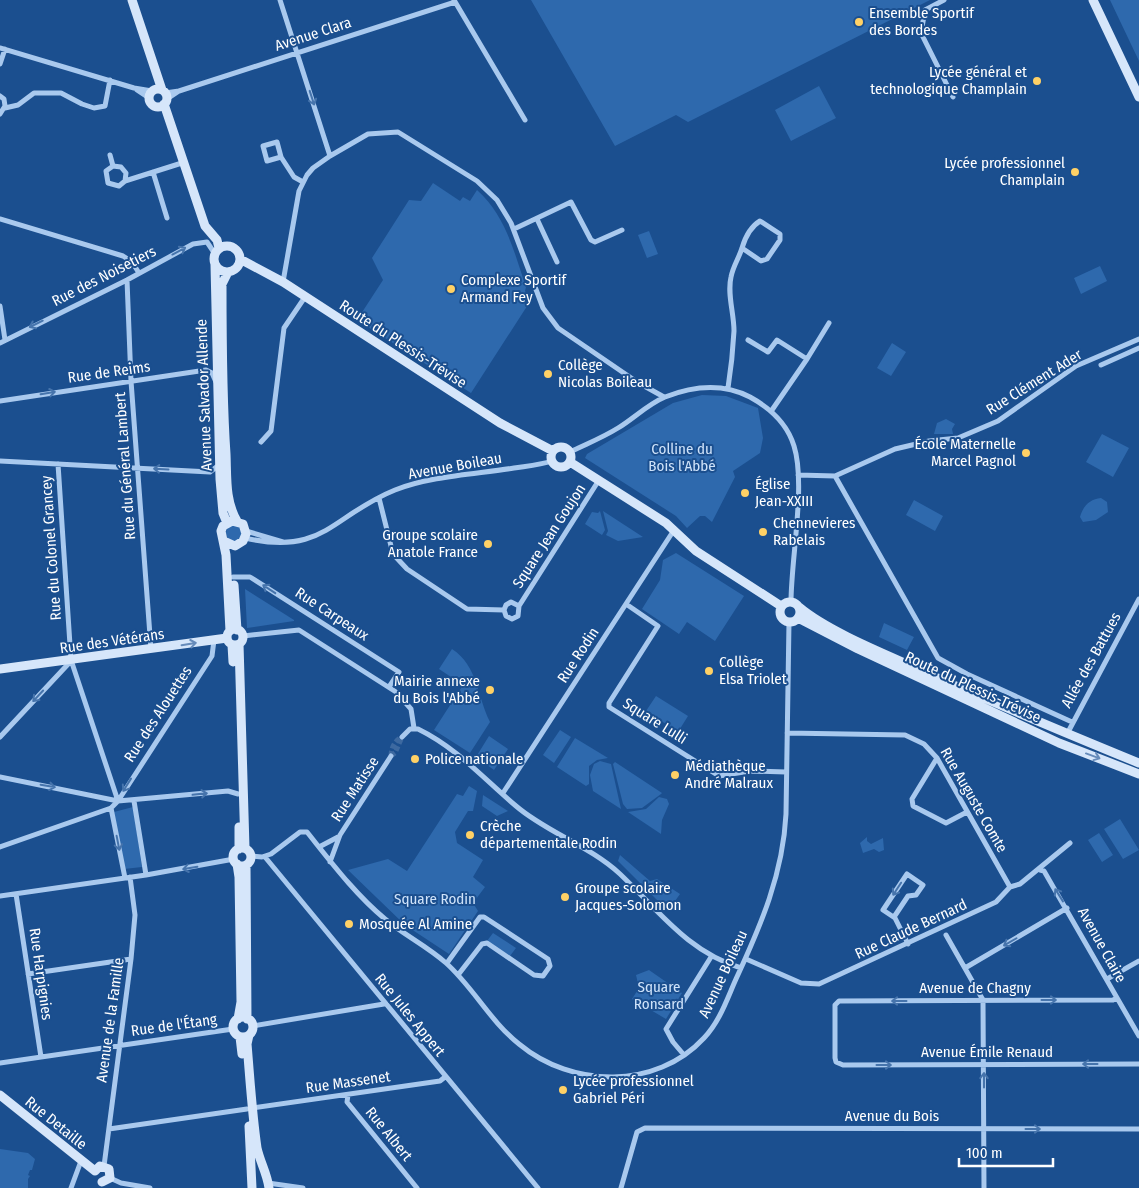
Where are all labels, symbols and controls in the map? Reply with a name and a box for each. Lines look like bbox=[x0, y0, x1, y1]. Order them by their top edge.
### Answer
place label: Ensemble Sportif des Bordes bbox=[869, 4, 975, 39]
street label: Avenue Clara bbox=[272, 13, 354, 55]
marker: Ensemble Sportif des Bordes bbox=[853, 16, 865, 28]
place label: Lycée général et technologique Champlain bbox=[870, 63, 1027, 98]
marker: Lycée général et technologique Champlain bbox=[1031, 75, 1043, 87]
one-way arrow bbox=[307, 90, 317, 106]
place label: Lycée professionnel Champlain bbox=[944, 154, 1065, 189]
marker: Lycée professionnel Champlain bbox=[1069, 166, 1081, 178]
street label: Rue des Noisetiers bbox=[49, 242, 159, 310]
one-way arrow bbox=[171, 246, 186, 255]
place label: Complexe Sportif Armand Fey bbox=[461, 271, 567, 306]
marker: Complexe Sportif Armand Fey bbox=[445, 283, 457, 295]
street label: Route du Plessis-Trévise bbox=[336, 296, 470, 392]
street label: Avenue Salvador Allende bbox=[192, 319, 216, 471]
one-way arrow bbox=[29, 320, 44, 330]
street label: Rue Clément Ader bbox=[983, 345, 1086, 419]
place label: Collège Nicolas Boileau bbox=[558, 356, 652, 391]
street label: Rue de Reims bbox=[67, 357, 151, 387]
marker: Collège Nicolas Boileau bbox=[542, 368, 554, 380]
one-way arrow bbox=[40, 388, 56, 398]
street label: Rue du Général Lambert bbox=[111, 391, 139, 541]
place label: École Maternelle Marcel Pagnol bbox=[915, 435, 1016, 470]
park label: Colline du Bois l'Abbé bbox=[648, 440, 716, 475]
marker: École Maternelle Marcel Pagnol bbox=[1020, 447, 1032, 459]
street label: Avenue Boileau bbox=[407, 449, 503, 483]
one-way arrow bbox=[153, 465, 169, 474]
street label: Rue du Colonel Grancey bbox=[37, 475, 65, 621]
place label: Église Jean-XXIII bbox=[755, 475, 813, 510]
street label: Square Jean Goujon bbox=[509, 481, 589, 591]
marker: Église Jean-XXIII bbox=[739, 487, 751, 499]
place label: Chennevieres Rabelais bbox=[773, 514, 855, 549]
place label: Groupe scolaire Anatole France bbox=[382, 526, 478, 561]
marker: Chennevieres Rabelais bbox=[757, 526, 769, 538]
marker: Groupe scolaire Anatole France bbox=[482, 538, 494, 550]
one-way arrow bbox=[263, 584, 277, 594]
street label: Rue Carpeaux bbox=[292, 584, 372, 645]
street label: Allée des Battues bbox=[1057, 609, 1125, 711]
street label: Rue Rodin bbox=[553, 624, 603, 686]
street label: Rue des Vétérans bbox=[58, 625, 166, 657]
one-way arrow bbox=[181, 638, 197, 648]
street label: Route du Plessis-Trévise bbox=[902, 648, 1044, 726]
place label: Collège Elsa Triolet bbox=[719, 653, 787, 688]
street label: Rue des Alouettes bbox=[120, 663, 196, 765]
marker: Collège Elsa Triolet bbox=[703, 665, 715, 677]
place label: Mairie annexe du Bois l'Abbé bbox=[393, 672, 480, 707]
marker: Mairie annexe du Bois l'Abbé bbox=[484, 684, 496, 696]
one-way arrow bbox=[32, 689, 44, 702]
street label: Square Lulli bbox=[620, 694, 690, 748]
street label: Rue Auguste Comte bbox=[937, 744, 1011, 856]
place label: Police nationale bbox=[425, 750, 523, 768]
one-way arrow bbox=[1085, 752, 1100, 761]
street label: Rue Matisse bbox=[327, 753, 383, 825]
marker: Police nationale bbox=[409, 753, 421, 765]
place label: Médiathèque André Malraux bbox=[685, 757, 773, 792]
marker: Médiathèque André Malraux bbox=[669, 769, 681, 781]
one-way arrow bbox=[122, 778, 132, 792]
one-way arrow bbox=[40, 782, 56, 791]
one-way arrow bbox=[191, 789, 207, 798]
place label: Crèche départementale Rodin bbox=[480, 817, 617, 852]
marker: Crèche départementale Rodin bbox=[464, 829, 476, 841]
one-way arrow bbox=[114, 835, 123, 851]
one-way arrow bbox=[182, 863, 198, 873]
place label: Groupe scolaire Jacques-Solomon bbox=[575, 879, 682, 914]
one-way arrow bbox=[892, 882, 902, 896]
one-way arrow bbox=[1053, 888, 1063, 902]
park label: Square Rodin bbox=[394, 890, 476, 908]
marker: Groupe scolaire Jacques-Solomon bbox=[559, 891, 571, 903]
street label: Rue Claude Bernard bbox=[852, 895, 970, 963]
street label: Avenue Claire bbox=[1074, 904, 1130, 986]
place label: Mosquée Al Amine bbox=[359, 915, 472, 933]
marker: Mosquée Al Amine bbox=[343, 918, 355, 930]
street label: Rue Harpignies bbox=[26, 927, 56, 1021]
street label: Avenue Boileau bbox=[695, 927, 751, 1021]
one-way arrow bbox=[1003, 937, 1017, 947]
street label: Avenue de la Famille bbox=[92, 956, 128, 1084]
street label: Rue Jules Appert bbox=[371, 970, 449, 1060]
park label: Square Ronsard bbox=[634, 978, 684, 1013]
street label: Avenue de Chagny bbox=[919, 979, 1031, 997]
one-way arrow bbox=[1041, 995, 1057, 1005]
one-way arrow bbox=[892, 996, 908, 1006]
street label: Rue de l'Étang bbox=[130, 1010, 218, 1040]
street label: Avenue Émile Renaud bbox=[921, 1043, 1053, 1061]
one-way arrow bbox=[1083, 1059, 1099, 1069]
one-way arrow bbox=[876, 1060, 892, 1070]
street label: Rue Massenet bbox=[305, 1067, 392, 1097]
place label: Lycée professionnel Gabriel Péri bbox=[573, 1072, 694, 1107]
one-way arrow bbox=[979, 1072, 989, 1088]
marker: Lycée professionnel Gabriel Péri bbox=[557, 1084, 569, 1096]
street label: Rue Detaille bbox=[21, 1093, 91, 1153]
street label: Rue Albert bbox=[362, 1103, 416, 1165]
street label: Avenue du Bois bbox=[845, 1107, 939, 1125]
one-way arrow bbox=[1024, 1124, 1040, 1134]
scale bar bbox=[959, 1136, 1053, 1168]
text: 100 m bbox=[966, 1144, 1003, 1162]

